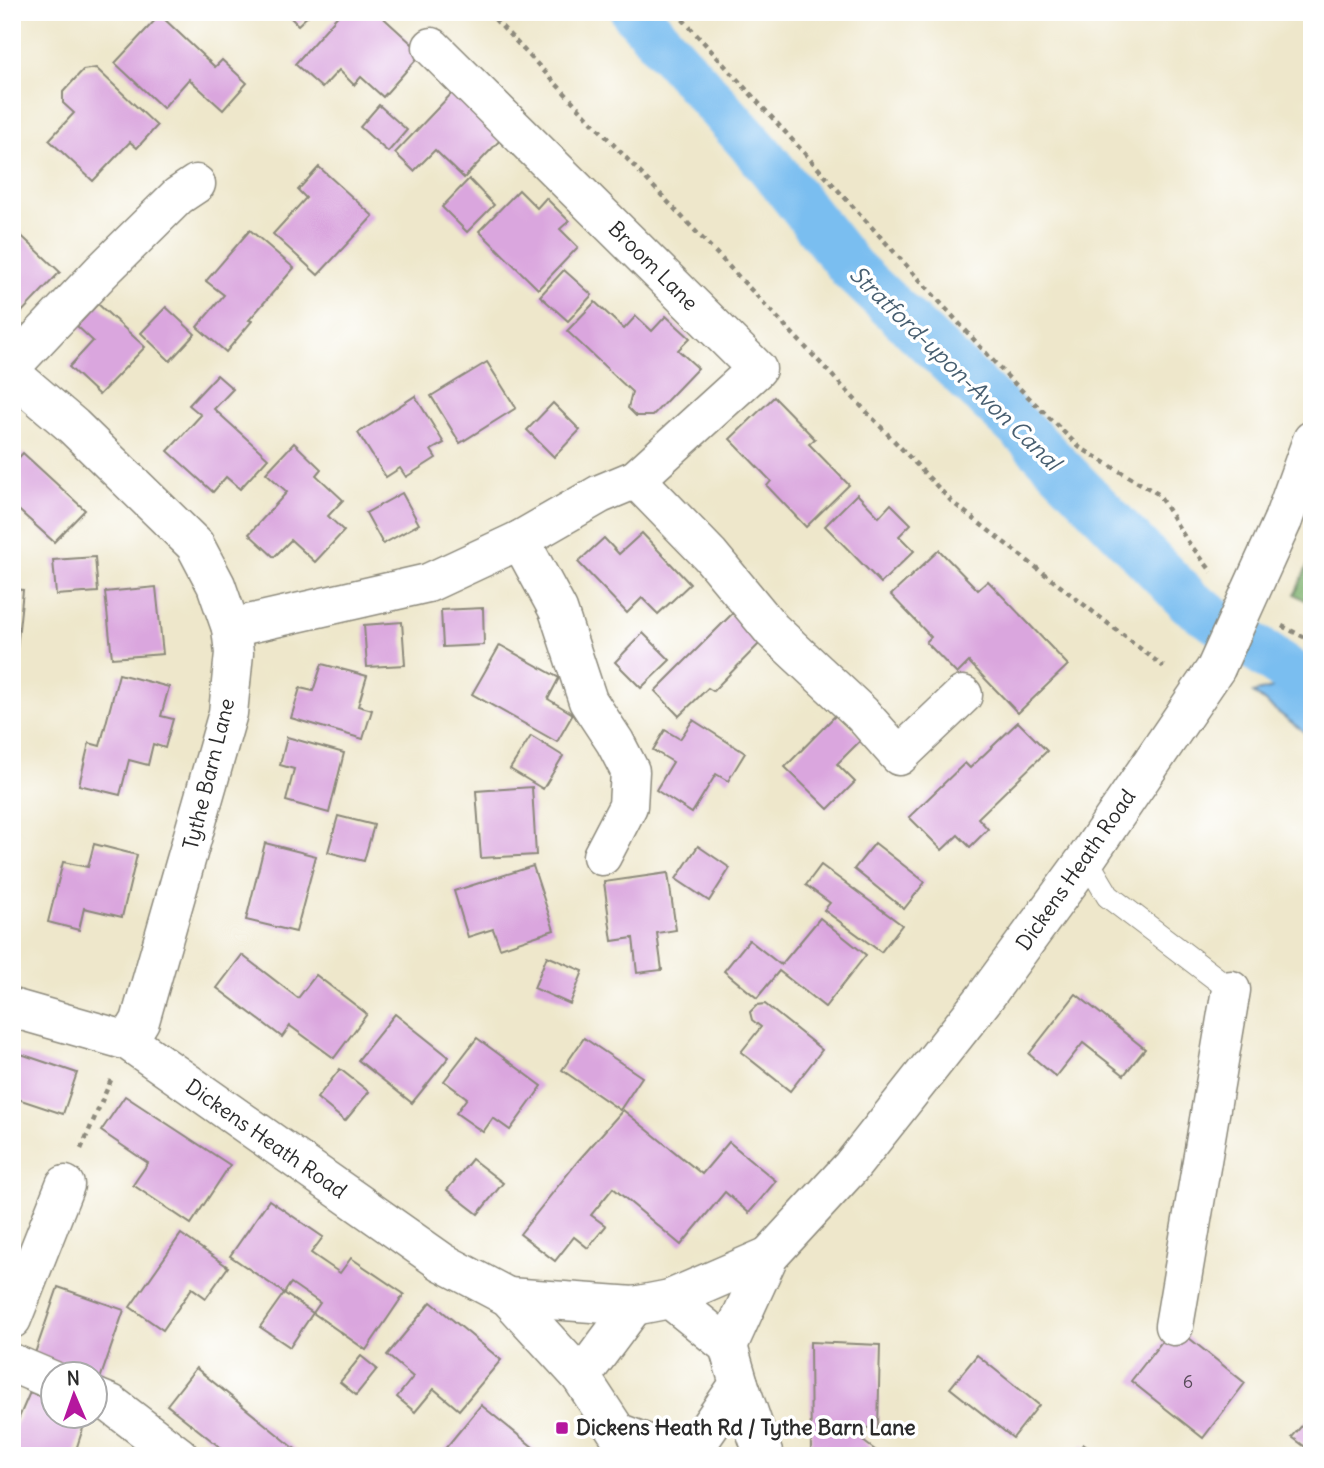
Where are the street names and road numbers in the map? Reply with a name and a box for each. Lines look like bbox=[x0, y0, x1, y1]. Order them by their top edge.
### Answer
street label: Broom Lane bbox=[603, 215, 704, 316]
street label: Tythe Barn Lane bbox=[177, 695, 240, 852]
street label: Dickens Heath Road bbox=[1010, 784, 1141, 955]
street label: Dickens Heath Road bbox=[181, 1073, 352, 1204]

